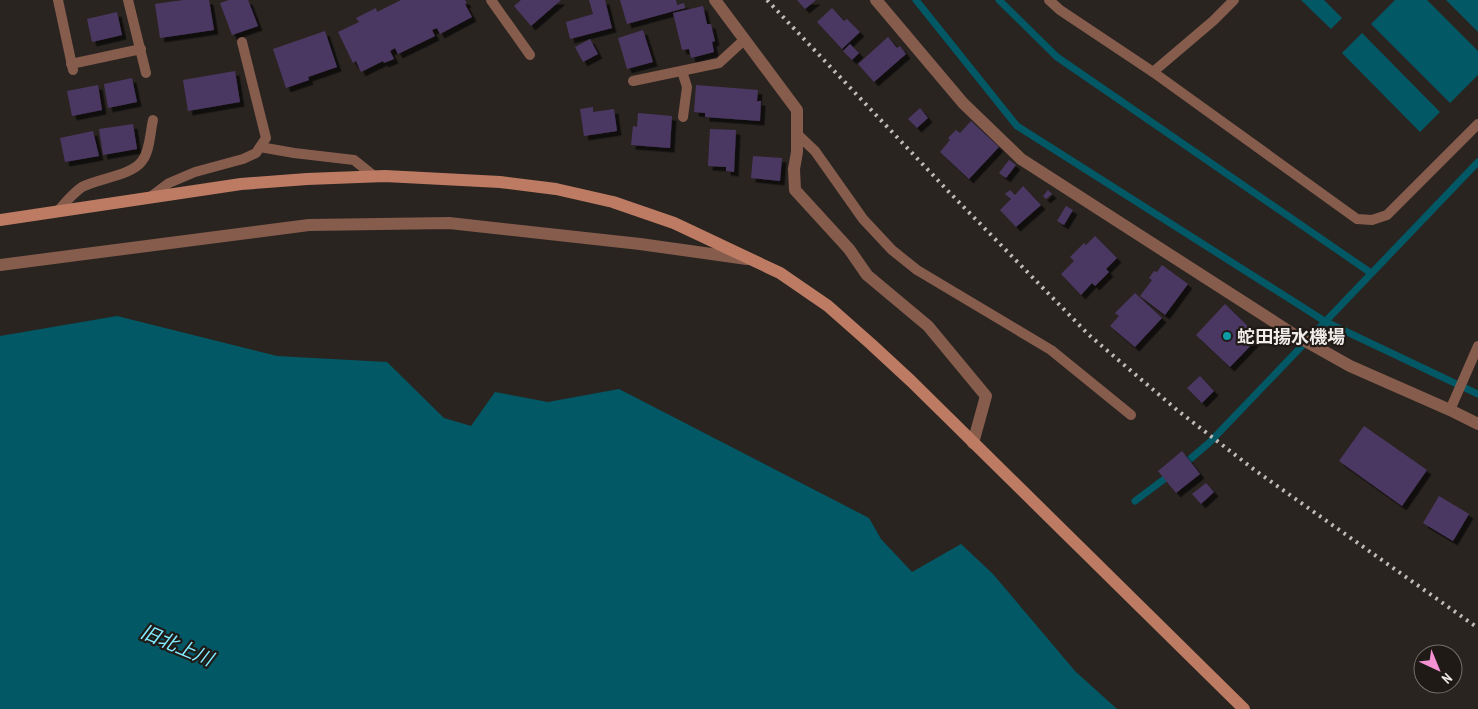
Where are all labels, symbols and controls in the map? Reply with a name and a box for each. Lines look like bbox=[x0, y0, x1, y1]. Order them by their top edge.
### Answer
place label: 蛇田揚水機場 bbox=[1237, 325, 1345, 348]
marker: 蛇田揚水機場 bbox=[1221, 330, 1233, 342]
water label: 旧北上川 bbox=[137, 619, 219, 672]
north arrow bbox=[1413, 644, 1463, 694]
text: N bbox=[1438, 669, 1456, 687]

